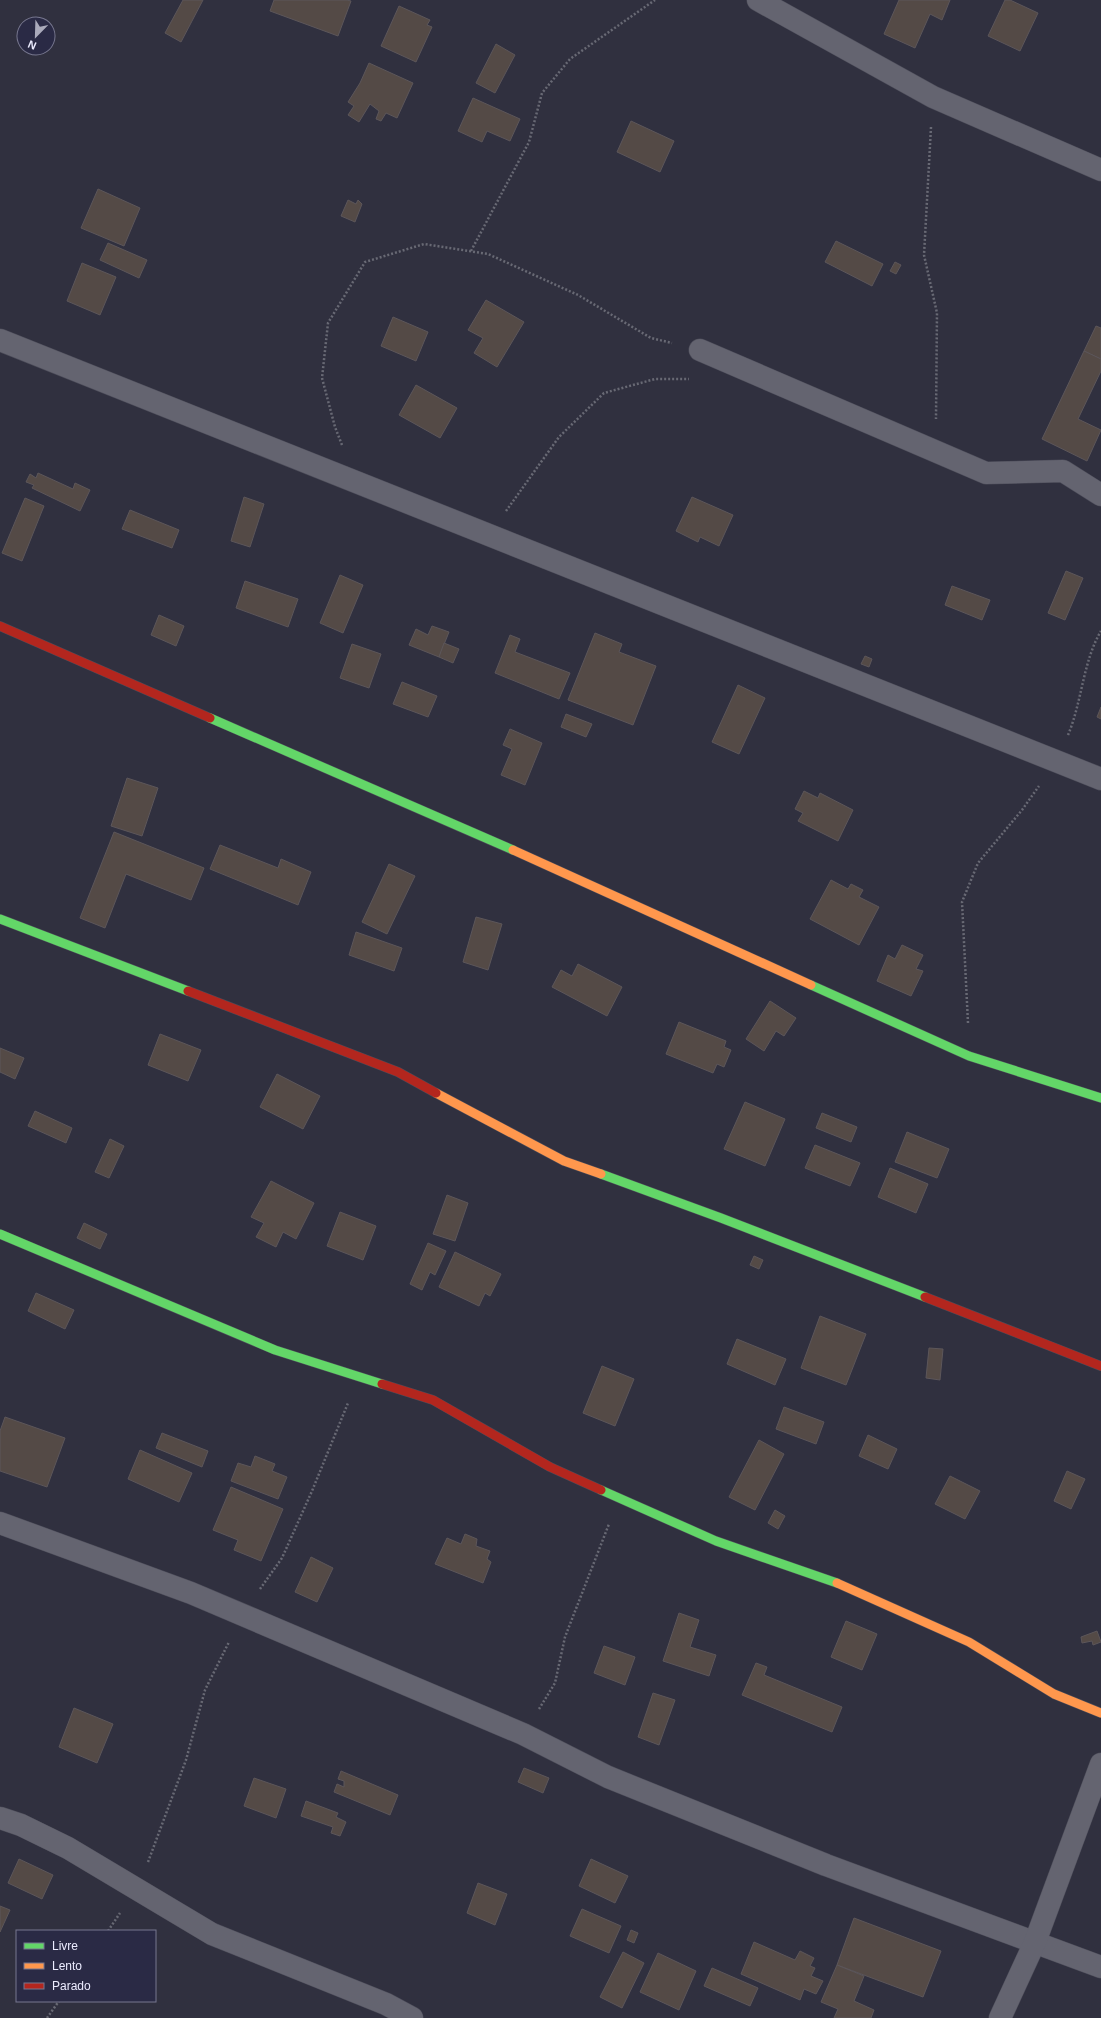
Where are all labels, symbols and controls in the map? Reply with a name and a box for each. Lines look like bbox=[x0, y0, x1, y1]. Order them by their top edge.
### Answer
north arrow bbox=[16, 16, 56, 56]
text: N bbox=[26, 38, 38, 52]
legend bbox=[16, 1930, 156, 2002]
text: Livre bbox=[52, 1939, 78, 1953]
text: Lento bbox=[52, 1959, 82, 1973]
text: Parado bbox=[52, 1979, 91, 1993]

